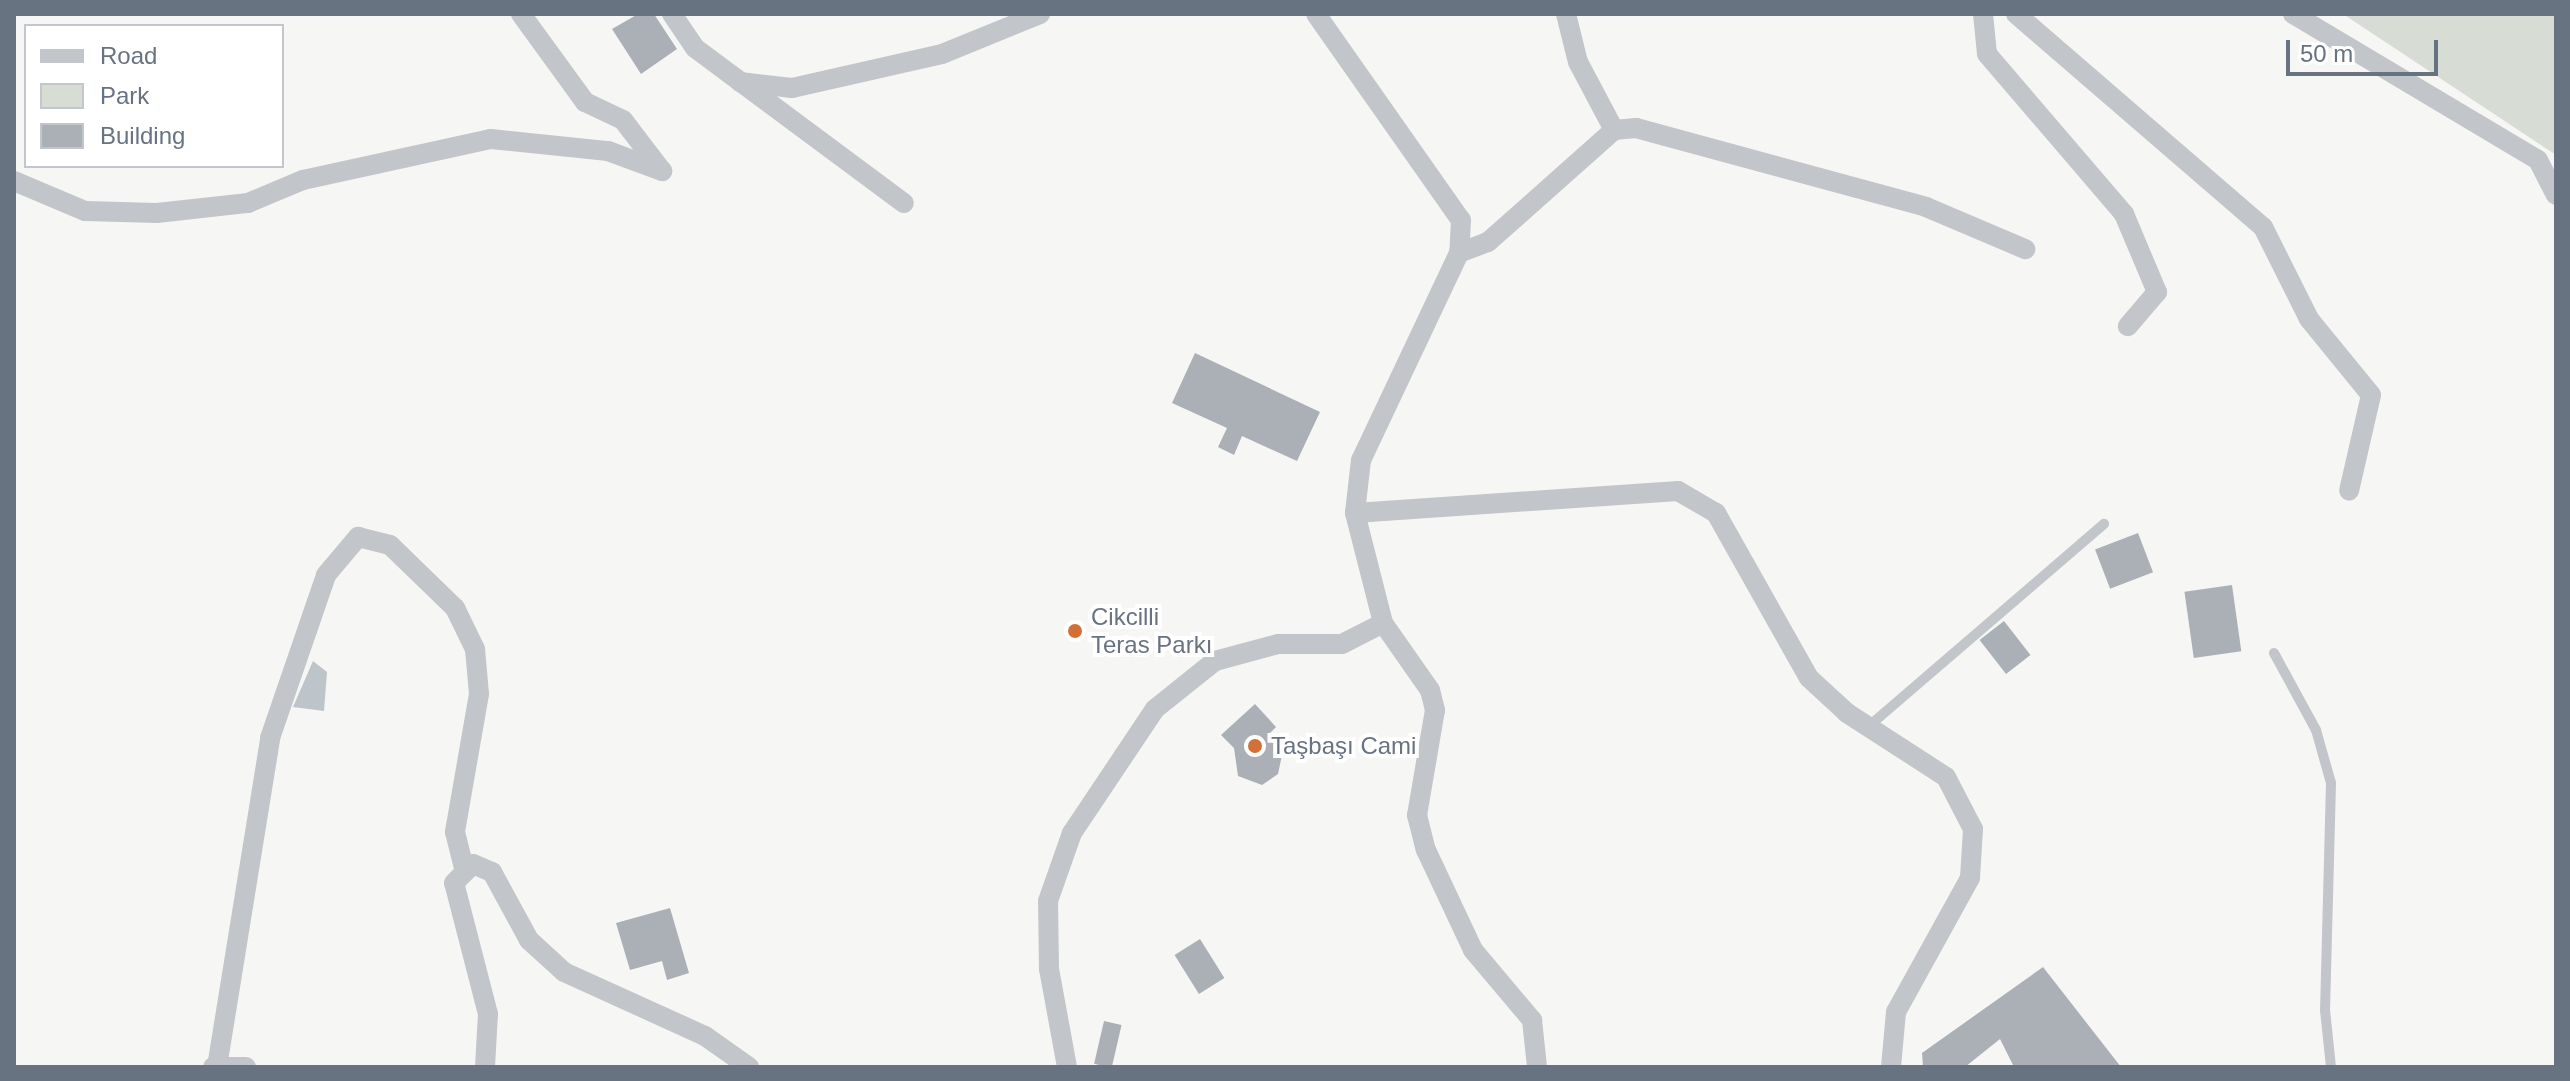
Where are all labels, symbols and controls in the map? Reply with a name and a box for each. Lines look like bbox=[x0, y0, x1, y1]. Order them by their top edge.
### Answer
legend bbox=[24, 24, 284, 168]
scale bar bbox=[2290, 24, 2442, 74]
text: 50 m bbox=[2300, 40, 2353, 67]
text: Road bbox=[100, 42, 157, 69]
text: Park bbox=[100, 82, 149, 109]
text: Building bbox=[100, 122, 185, 149]
place label: Cikcilli Teras Parkı bbox=[1091, 603, 1212, 659]
marker: Cikcilli Teras Parkı bbox=[1066, 622, 1084, 640]
place label: Taşbaşı Cami bbox=[1271, 732, 1416, 760]
marker: Taşbaşı Cami bbox=[1246, 737, 1264, 755]

